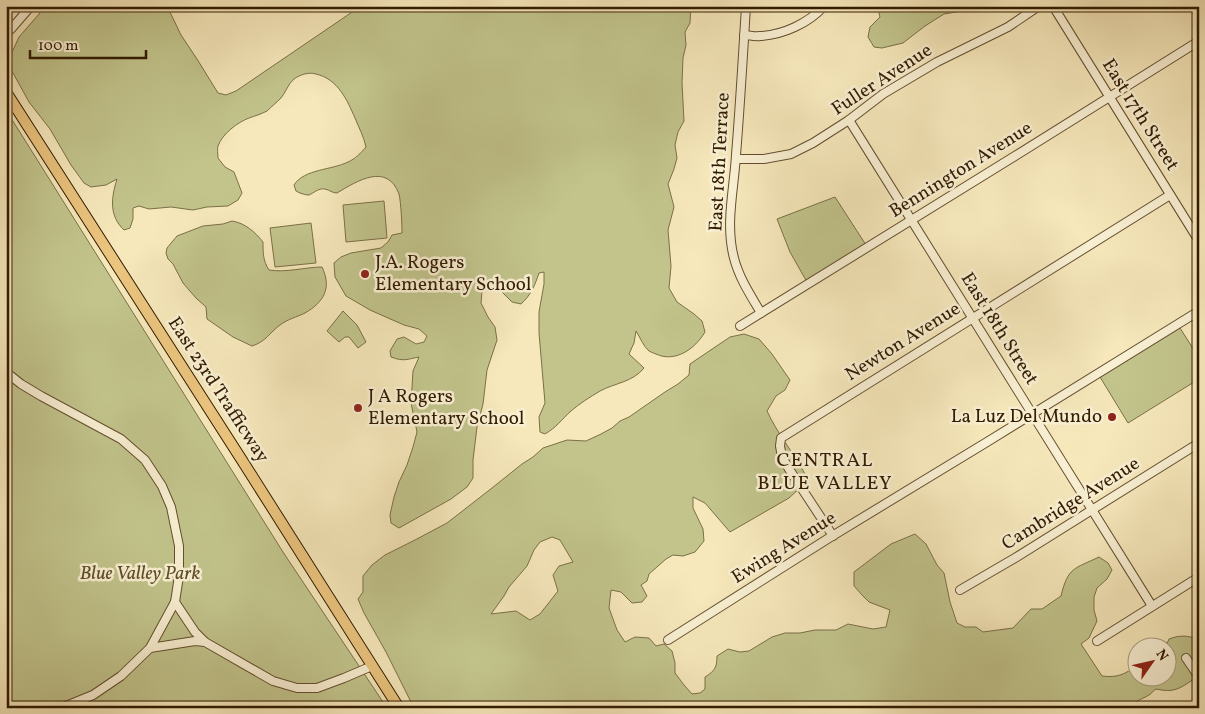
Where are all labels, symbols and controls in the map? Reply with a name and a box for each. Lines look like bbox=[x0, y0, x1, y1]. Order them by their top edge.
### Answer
scale bar bbox=[30, 28, 146, 60]
text: 100 m bbox=[38, 36, 78, 57]
street label: Fuller Avenue bbox=[827, 38, 937, 122]
street label: East 17th Street bbox=[1095, 54, 1185, 176]
street label: East 18th Terrace bbox=[703, 92, 737, 232]
street label: Bennington Avenue bbox=[884, 115, 1038, 225]
place label: J.A. Rogers Elementary School bbox=[375, 250, 532, 298]
marker: J.A. Rogers Elementary School bbox=[359, 268, 371, 280]
street label: East 18th Street bbox=[954, 268, 1044, 390]
street label: Newton Avenue bbox=[840, 296, 966, 388]
street label: East 23rd Trafficway bbox=[161, 312, 275, 468]
place label: J A Rogers Elementary School bbox=[368, 384, 525, 432]
marker: J A Rogers Elementary School bbox=[352, 402, 364, 414]
place label: La Luz Del Mundo bbox=[951, 404, 1102, 430]
marker: La Luz Del Mundo bbox=[1106, 411, 1118, 423]
district label: CENTRAL BLUE VALLEY bbox=[757, 447, 893, 498]
street label: Cambridge Avenue bbox=[997, 451, 1145, 557]
street label: Ewing Avenue bbox=[727, 505, 841, 591]
park label: Blue Valley Park bbox=[80, 561, 200, 587]
north arrow bbox=[1128, 636, 1178, 686]
text: N bbox=[1151, 646, 1172, 665]

